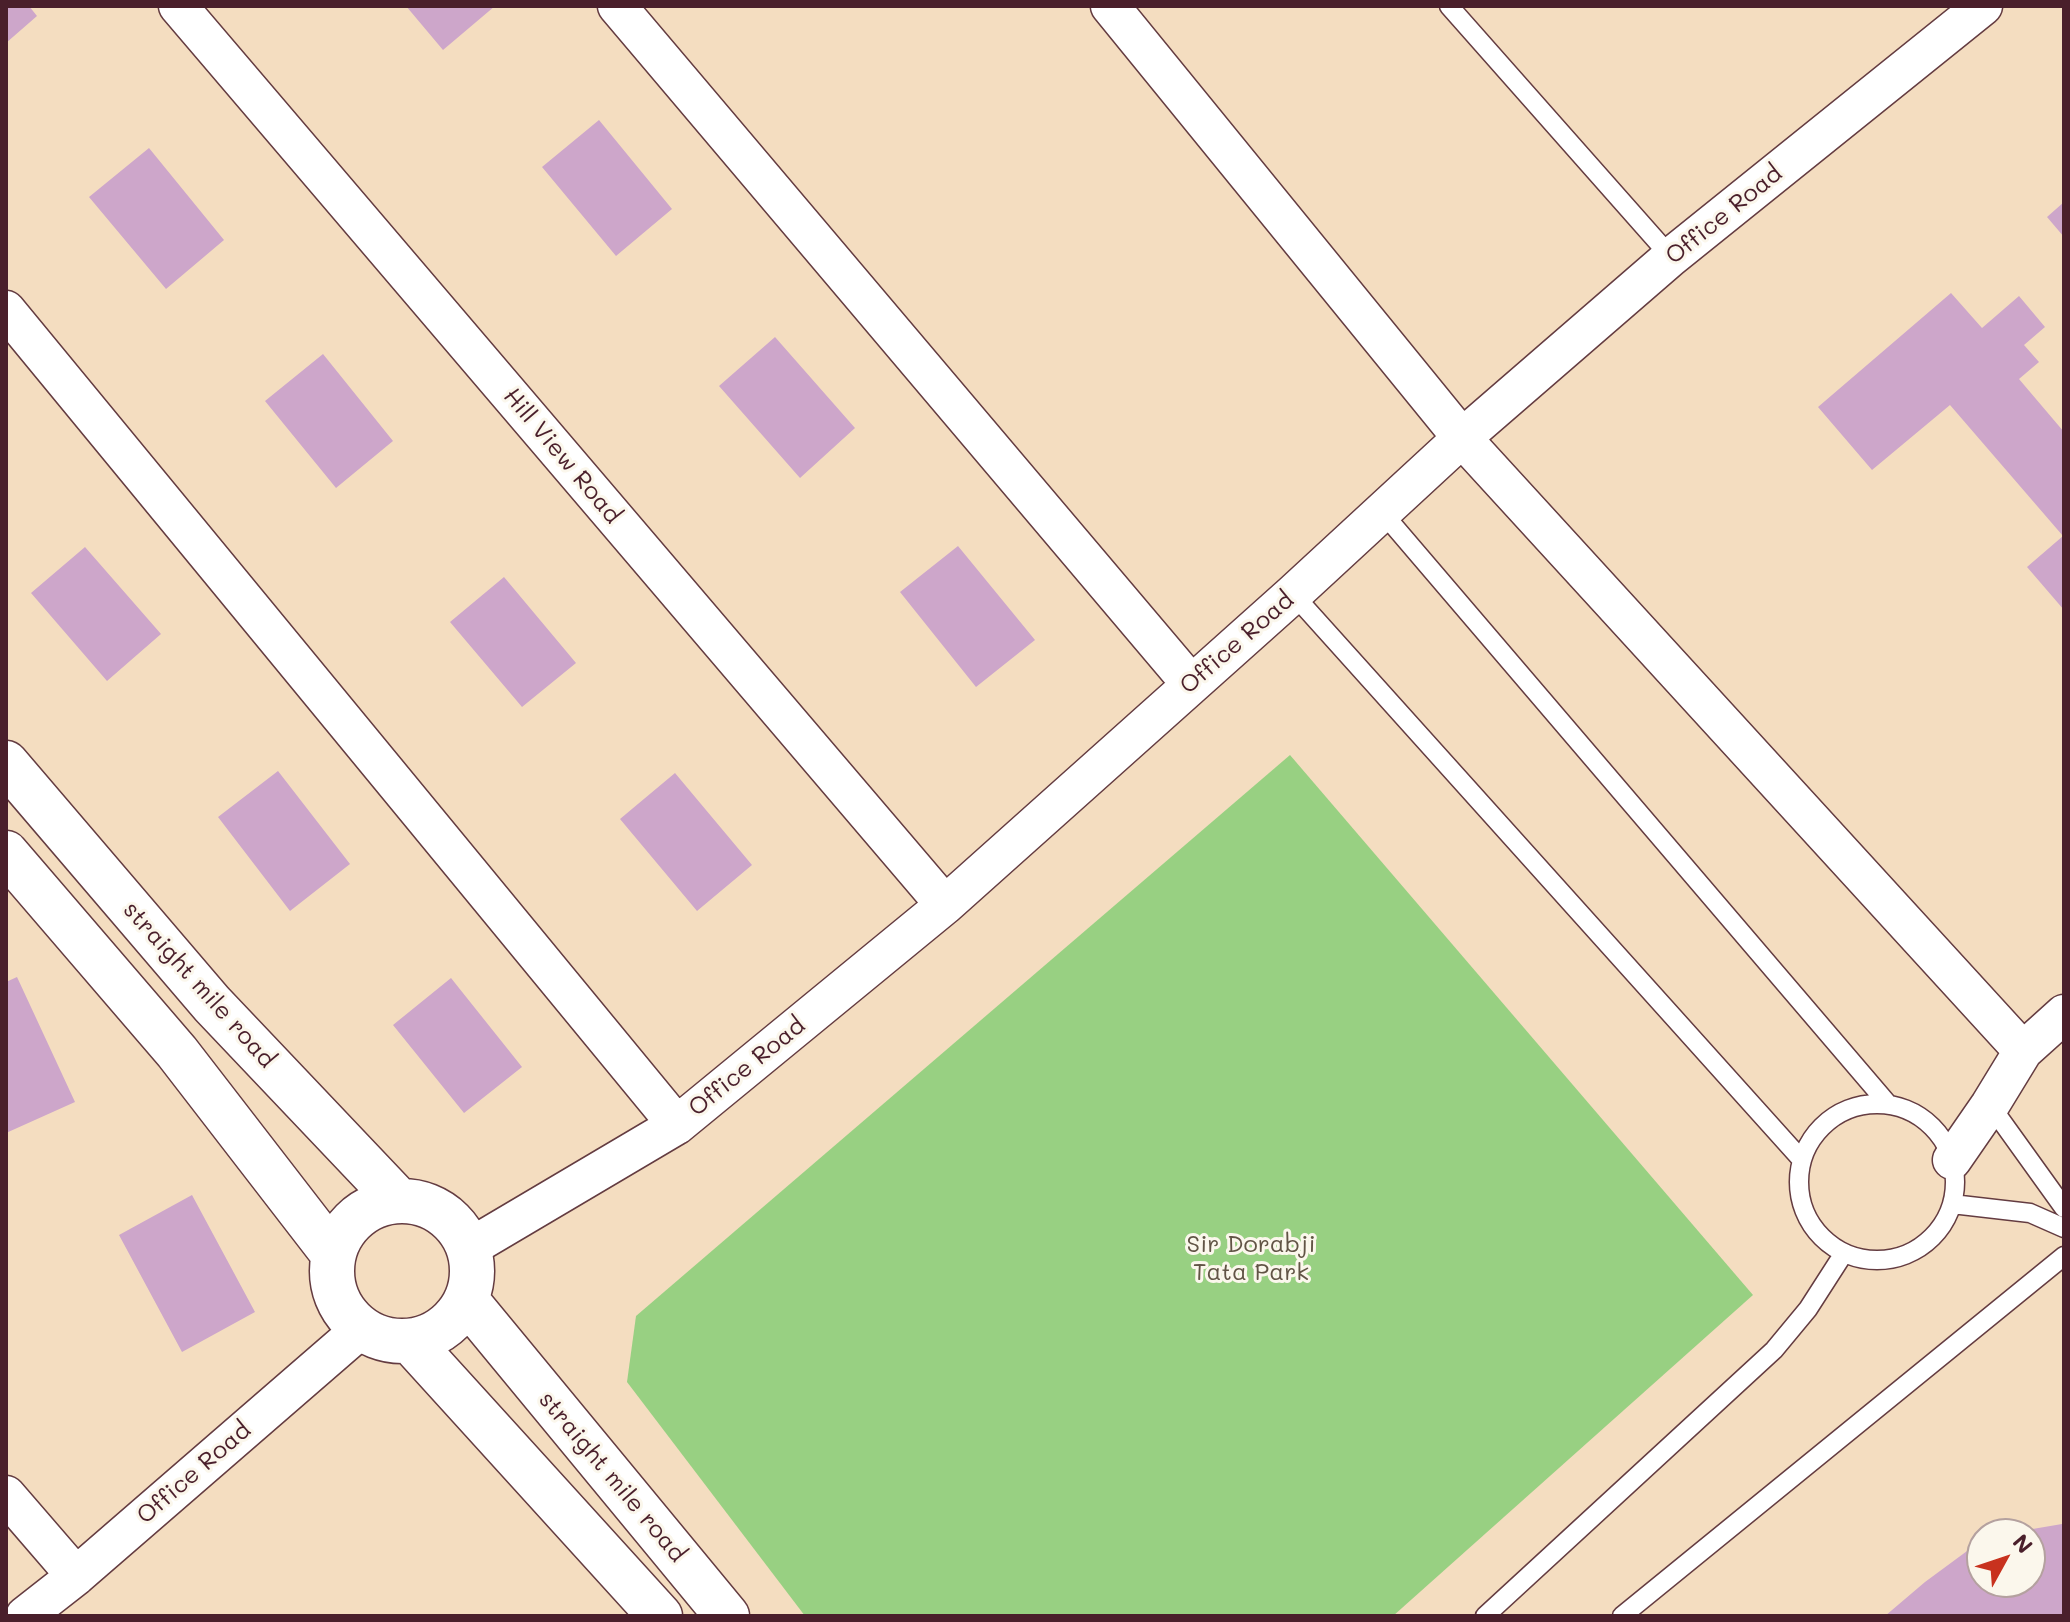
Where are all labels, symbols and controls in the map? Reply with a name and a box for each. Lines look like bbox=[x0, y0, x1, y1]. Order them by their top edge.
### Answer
street label: Office Road bbox=[1660, 159, 1788, 271]
street label: Hill View Road bbox=[497, 382, 627, 530]
street label: Office Road bbox=[1174, 586, 1300, 700]
street label: straight mile road bbox=[117, 896, 281, 1074]
street label: Office Road bbox=[683, 1011, 811, 1123]
park label: Sir Dorabji Tata Park bbox=[1187, 1231, 1315, 1287]
street label: straight mile road bbox=[532, 1386, 692, 1568]
street label: Office Road bbox=[131, 1416, 257, 1530]
north arrow bbox=[1966, 1518, 2046, 1598]
text: N bbox=[2007, 1528, 2040, 1559]

